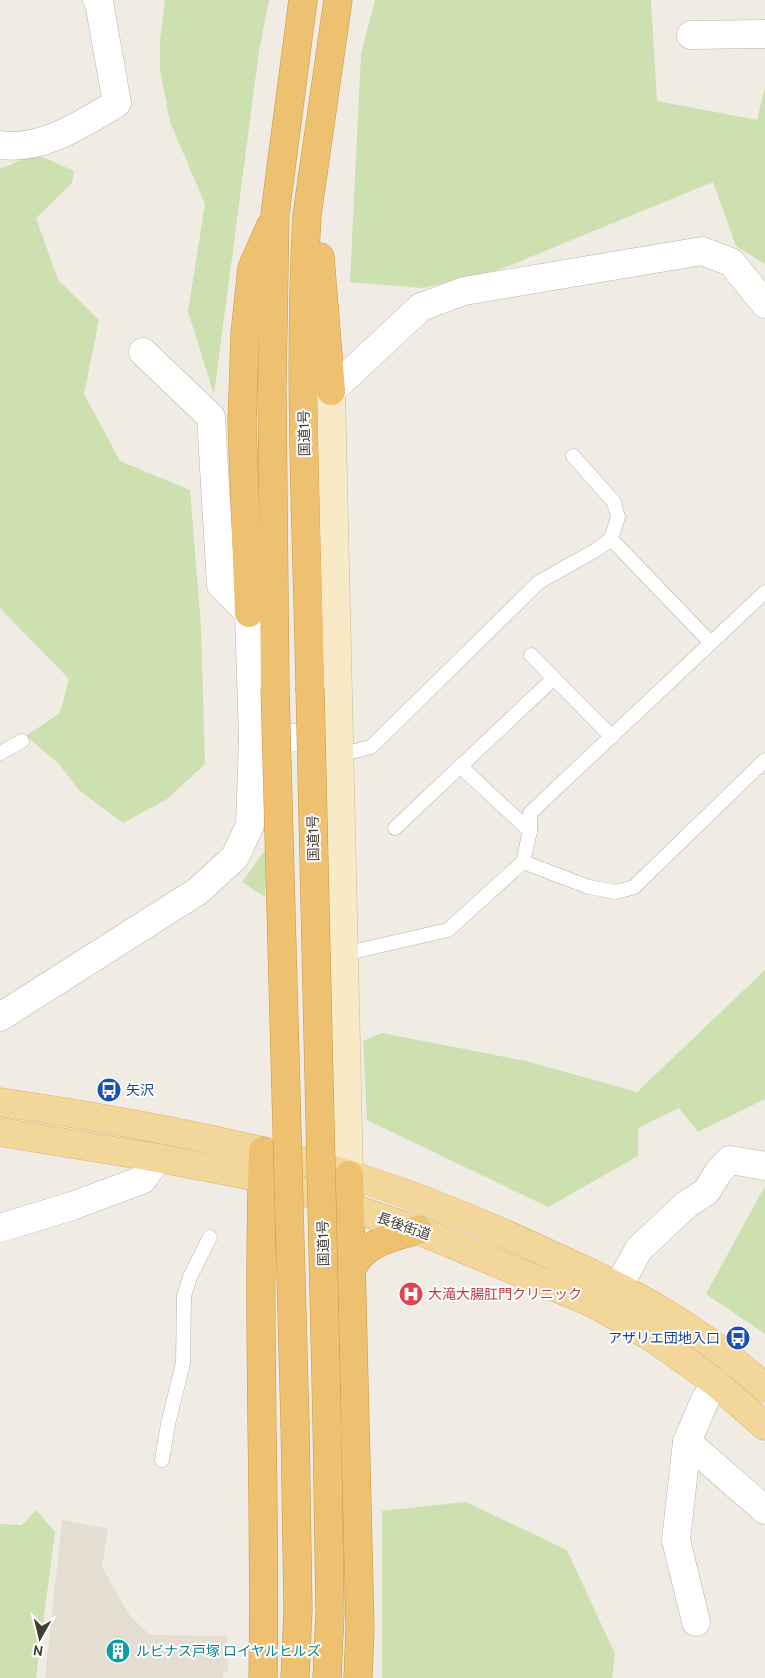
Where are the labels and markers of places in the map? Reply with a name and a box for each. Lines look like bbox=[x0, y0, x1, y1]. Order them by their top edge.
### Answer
bus stop icon: 矢沢 bbox=[96, 1077, 122, 1103]
place label: 矢沢 bbox=[126, 1081, 154, 1099]
hospital icon: 大滝大腸肛門クリニック bbox=[398, 1281, 424, 1307]
place label: 大滝大腸肛門クリニック bbox=[428, 1285, 582, 1303]
bus stop icon: アザリエ団地入口 bbox=[725, 1325, 751, 1351]
place label: アザリエ団地入口 bbox=[608, 1329, 720, 1347]
building icon: ルビナス戸塚 ロイヤルヒルズ bbox=[105, 1638, 131, 1664]
place label: ルビナス戸塚 ロイヤルヒルズ bbox=[136, 1642, 321, 1660]

